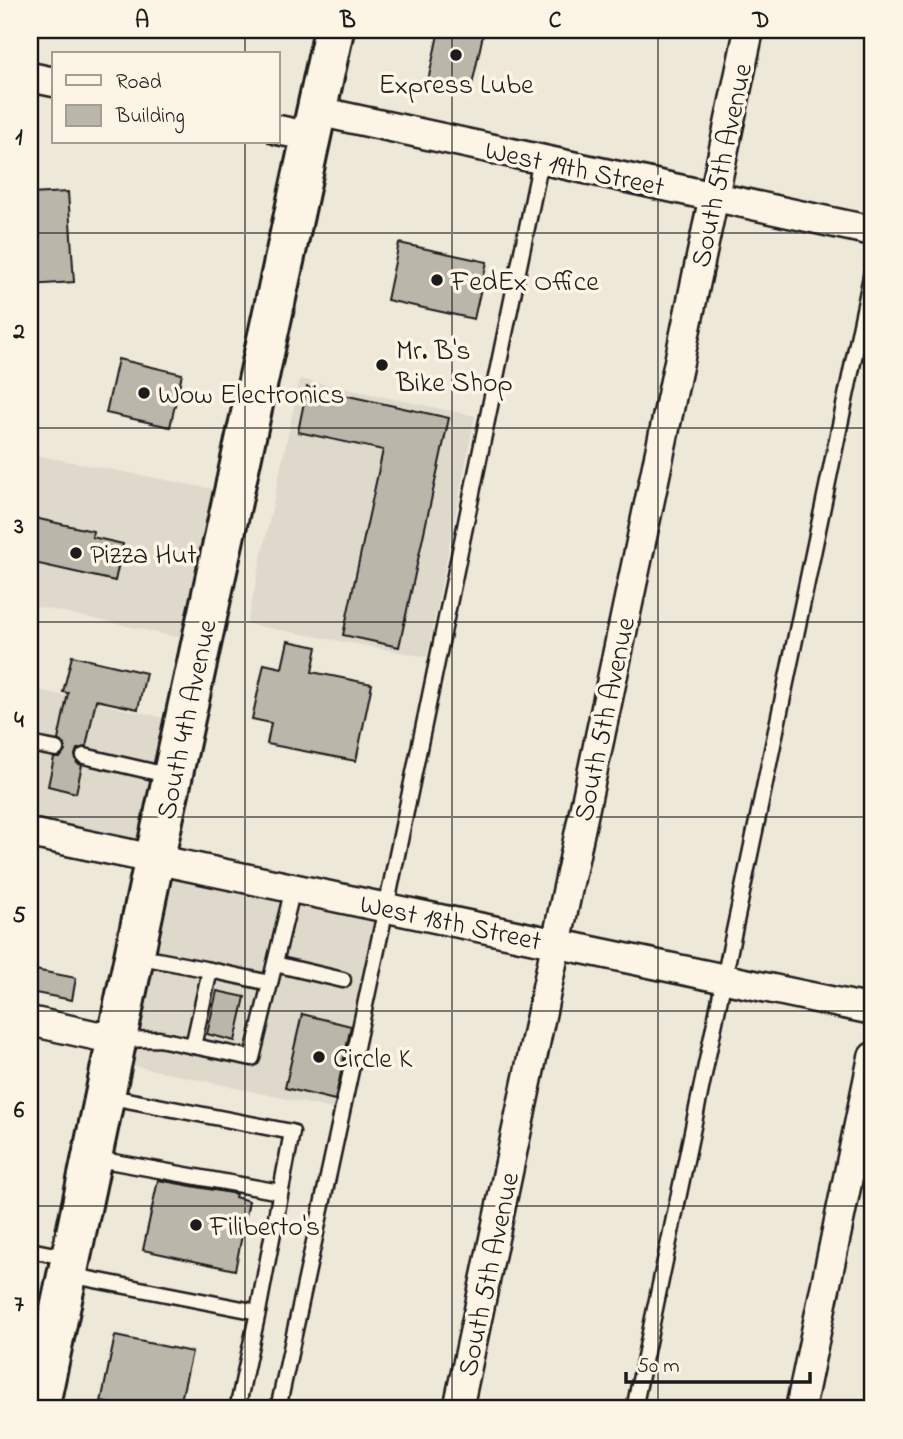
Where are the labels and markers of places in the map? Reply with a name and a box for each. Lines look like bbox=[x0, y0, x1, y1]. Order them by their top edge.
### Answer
marker: Express Lube bbox=[448, 47, 464, 63]
place label: Express Lube bbox=[378, 66, 534, 107]
place label: FedEx Office bbox=[450, 263, 599, 304]
marker: FedEx Office bbox=[429, 272, 445, 288]
place label: Mr. B's Bike Shop bbox=[395, 332, 513, 405]
marker: Mr. B's Bike Shop bbox=[374, 357, 390, 373]
place label: Wow Electronics bbox=[158, 376, 344, 417]
marker: Wow Electronics bbox=[136, 385, 152, 401]
place label: Pizza Hut bbox=[90, 536, 197, 577]
marker: Pizza Hut bbox=[68, 545, 84, 561]
place label: Circle K bbox=[333, 1040, 413, 1081]
marker: Circle K bbox=[311, 1049, 327, 1065]
place label: Filiberto's bbox=[209, 1208, 320, 1249]
marker: Filiberto's bbox=[188, 1217, 204, 1233]

